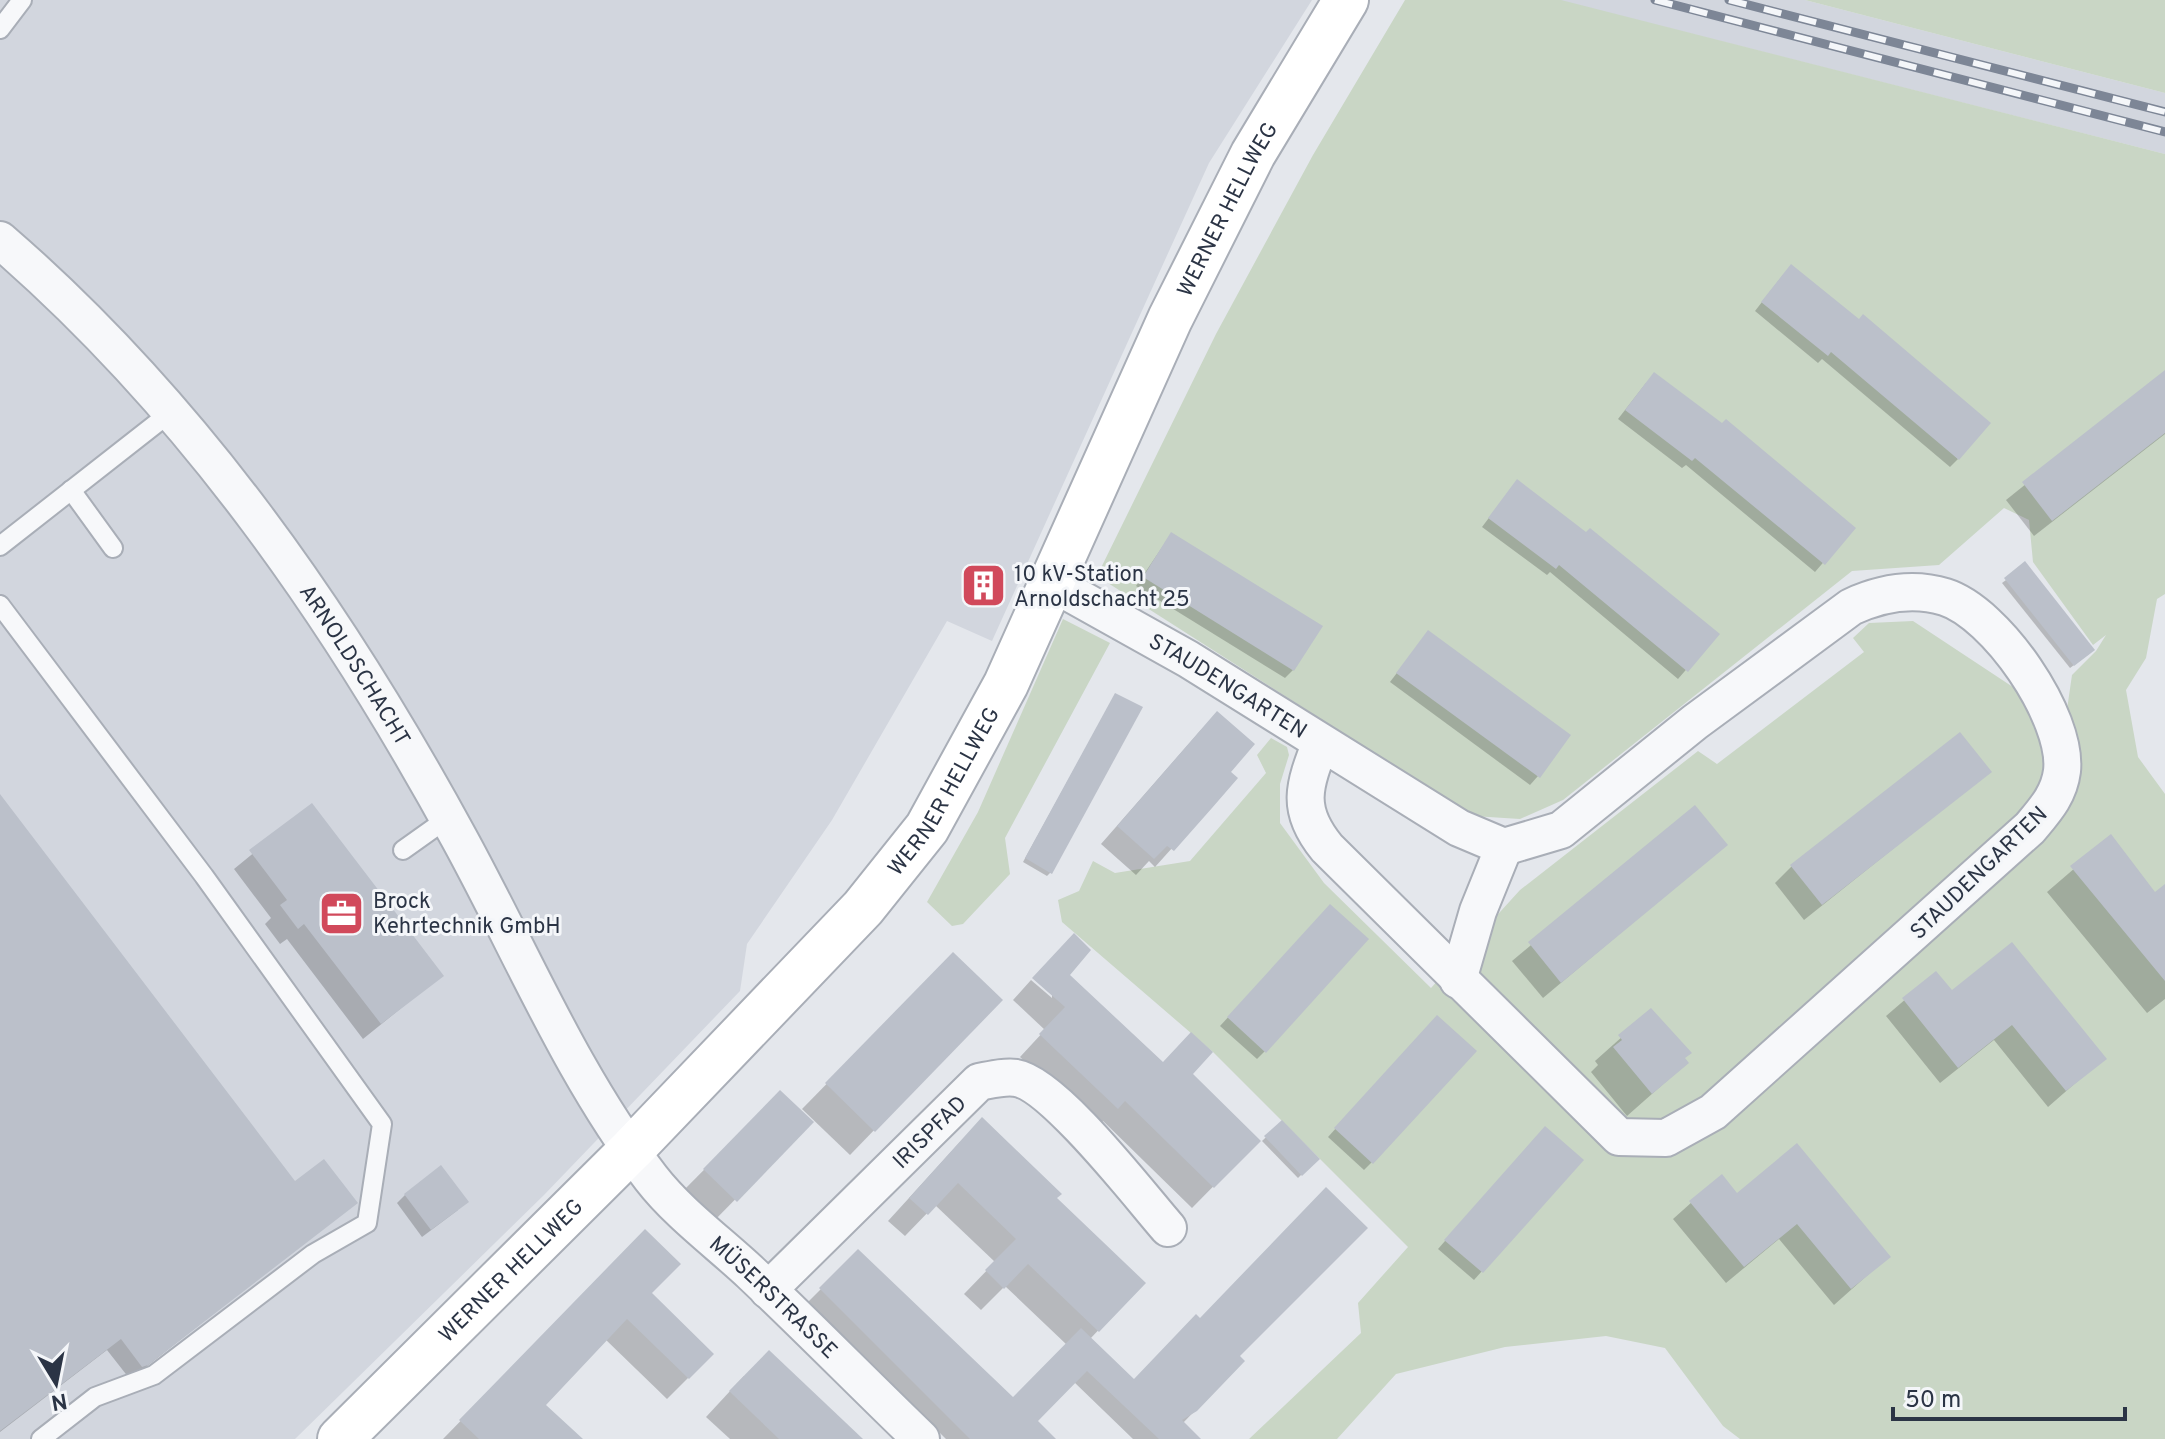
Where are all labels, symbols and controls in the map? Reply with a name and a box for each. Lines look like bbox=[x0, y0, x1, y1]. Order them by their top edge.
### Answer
street label: WERNER HELLWEG bbox=[1172, 118, 1285, 302]
building icon: 10 kV-Station Arnoldschacht 25 bbox=[959, 562, 1007, 610]
place label: 10 kV-Station Arnoldschacht 25 bbox=[1014, 562, 1190, 614]
street label: ARNOLDSCHACHT bbox=[292, 580, 415, 751]
street label: STAUDENGARTEN bbox=[1143, 629, 1311, 746]
street label: WERNER HELLWEG bbox=[883, 703, 1007, 882]
street label: STAUDENGARTEN bbox=[1905, 801, 2054, 946]
office icon: Brock Kehrtechnik GmbH bbox=[318, 889, 366, 937]
place label: Brock Kehrtechnik GmbH bbox=[373, 889, 561, 941]
street label: IRISPFAD bbox=[888, 1091, 973, 1175]
street label: WERNER HELLWEG bbox=[434, 1194, 590, 1349]
street label: MÜSERSTRASSE bbox=[703, 1231, 842, 1366]
north arrow bbox=[16, 1343, 96, 1423]
scale bar bbox=[1893, 1371, 2125, 1421]
text: N bbox=[49, 1386, 69, 1415]
text: 50 m bbox=[1905, 1386, 1961, 1416]

